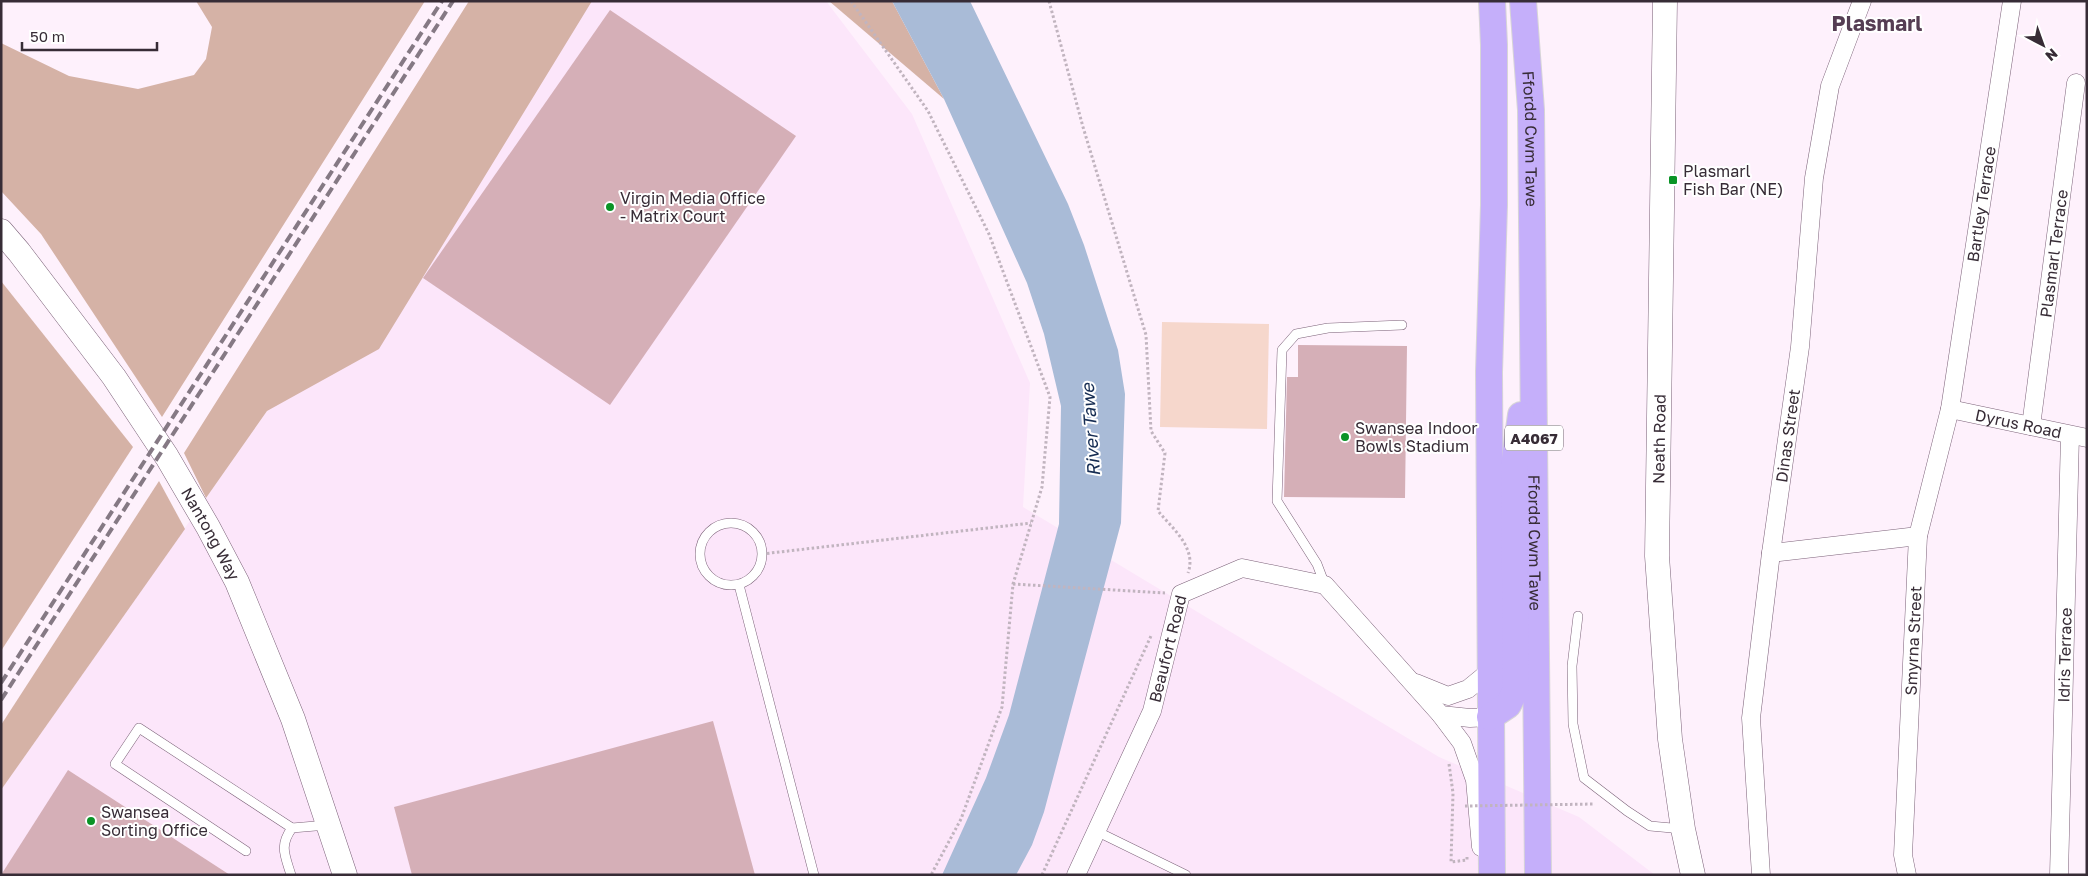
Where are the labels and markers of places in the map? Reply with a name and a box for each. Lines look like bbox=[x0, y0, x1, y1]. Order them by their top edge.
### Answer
place label: Plasmarl Fish Bar (NE) bbox=[1683, 161, 1783, 199]
marker: Plasmarl Fish Bar (NE) bbox=[1667, 174, 1679, 186]
place label: Virgin Media Office - Matrix Court bbox=[620, 188, 765, 226]
marker: Virgin Media Office - Matrix Court bbox=[604, 201, 616, 213]
place label: Swansea Indoor Bowls Stadium bbox=[1355, 418, 1478, 456]
marker: Swansea Indoor Bowls Stadium bbox=[1339, 431, 1351, 443]
place label: Swansea Sorting Office bbox=[101, 802, 208, 840]
marker: Swansea Sorting Office bbox=[85, 815, 97, 827]

